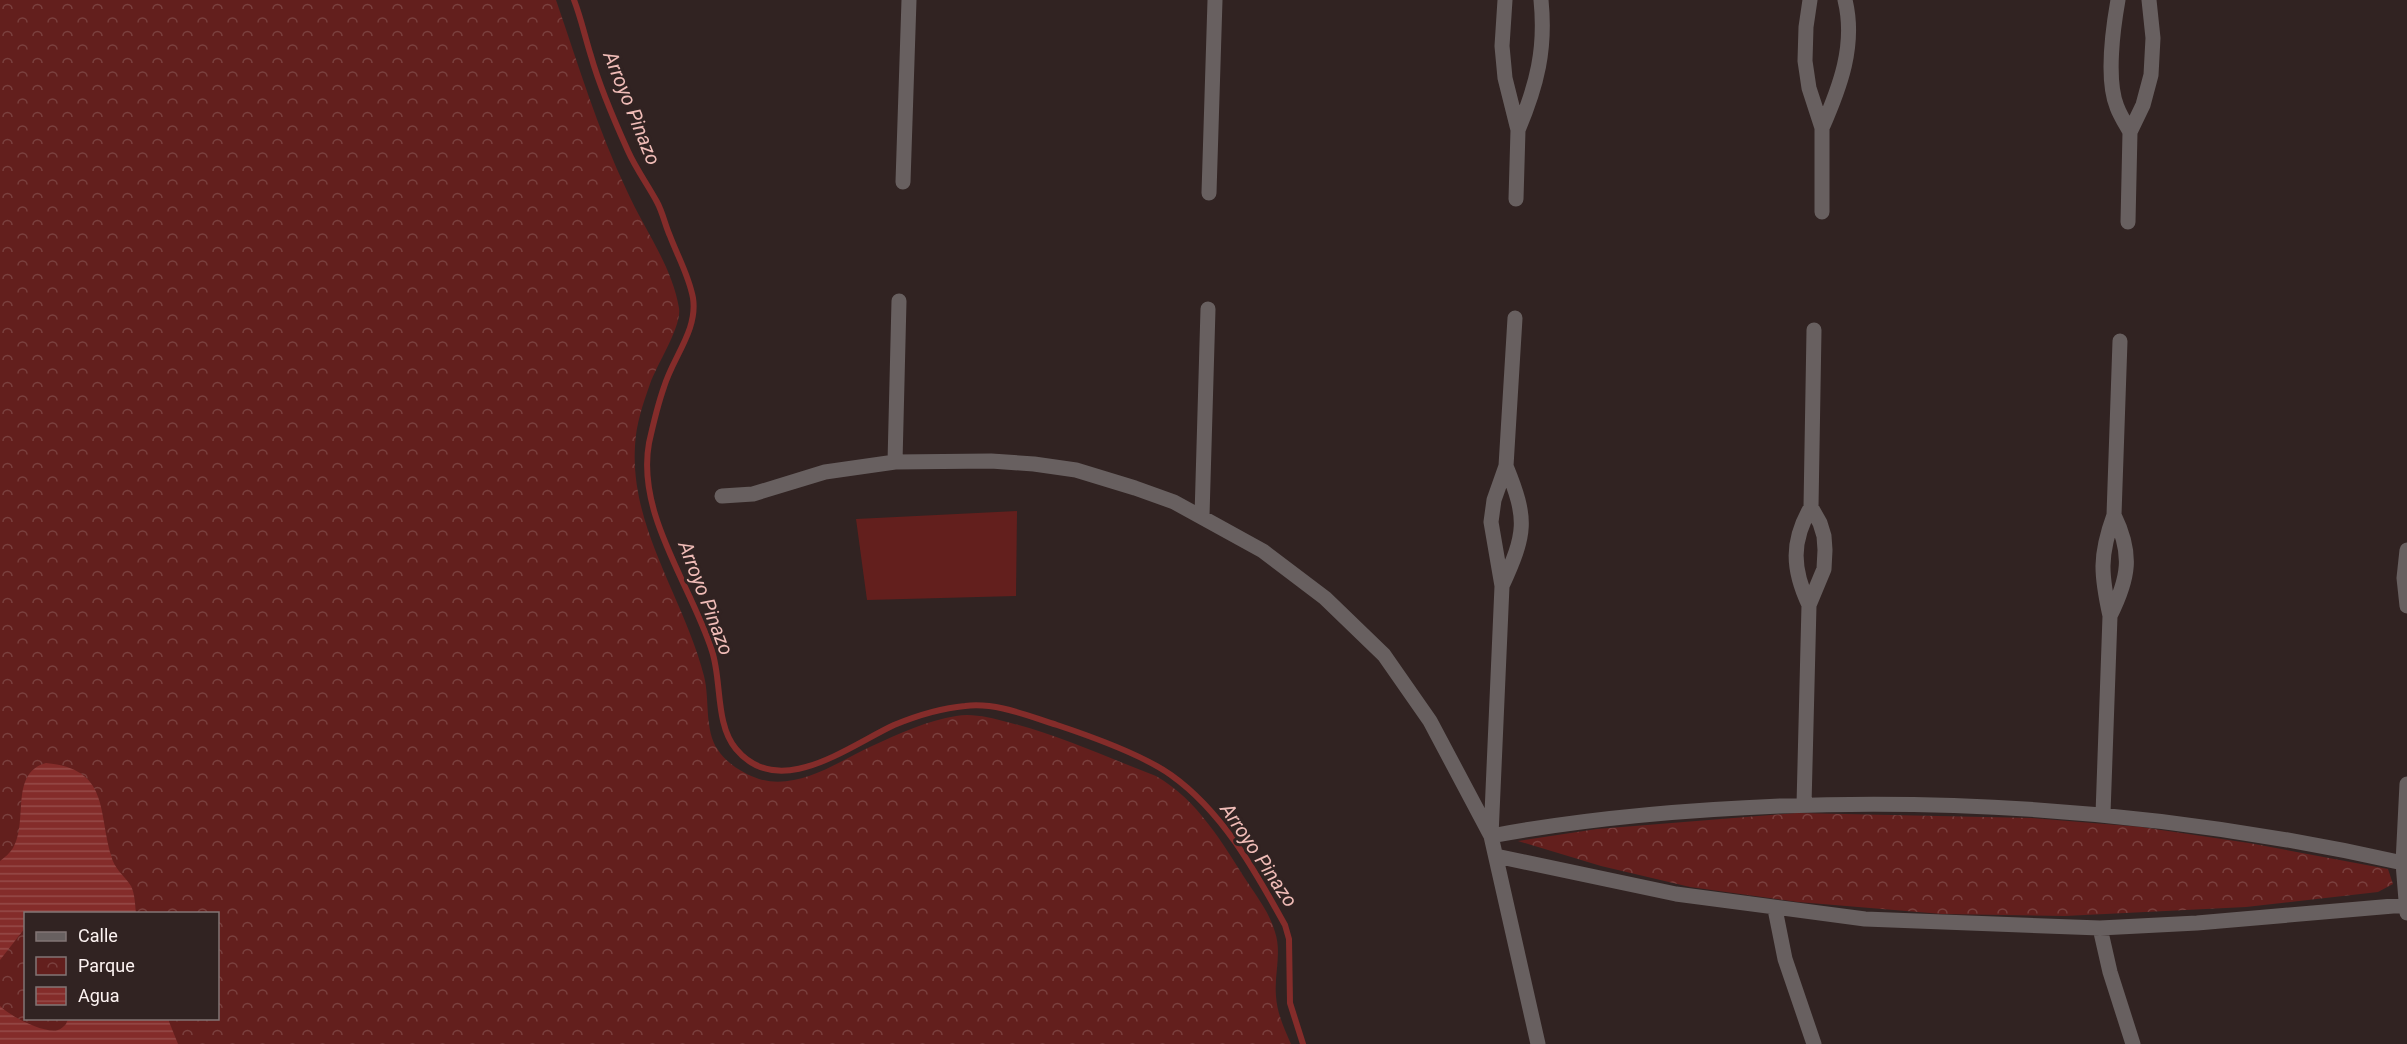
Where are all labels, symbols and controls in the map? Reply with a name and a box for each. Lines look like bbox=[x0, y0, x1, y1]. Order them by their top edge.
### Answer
water label: Arroyo Pinazo bbox=[598, 47, 666, 168]
water label: Arroyo Pinazo bbox=[673, 537, 739, 658]
water label: Arroyo Pinazo bbox=[1215, 798, 1303, 912]
legend bbox=[24, 912, 219, 1020]
text: Calle bbox=[78, 925, 118, 946]
text: Parque bbox=[78, 955, 135, 976]
text: Agua bbox=[78, 985, 120, 1006]

